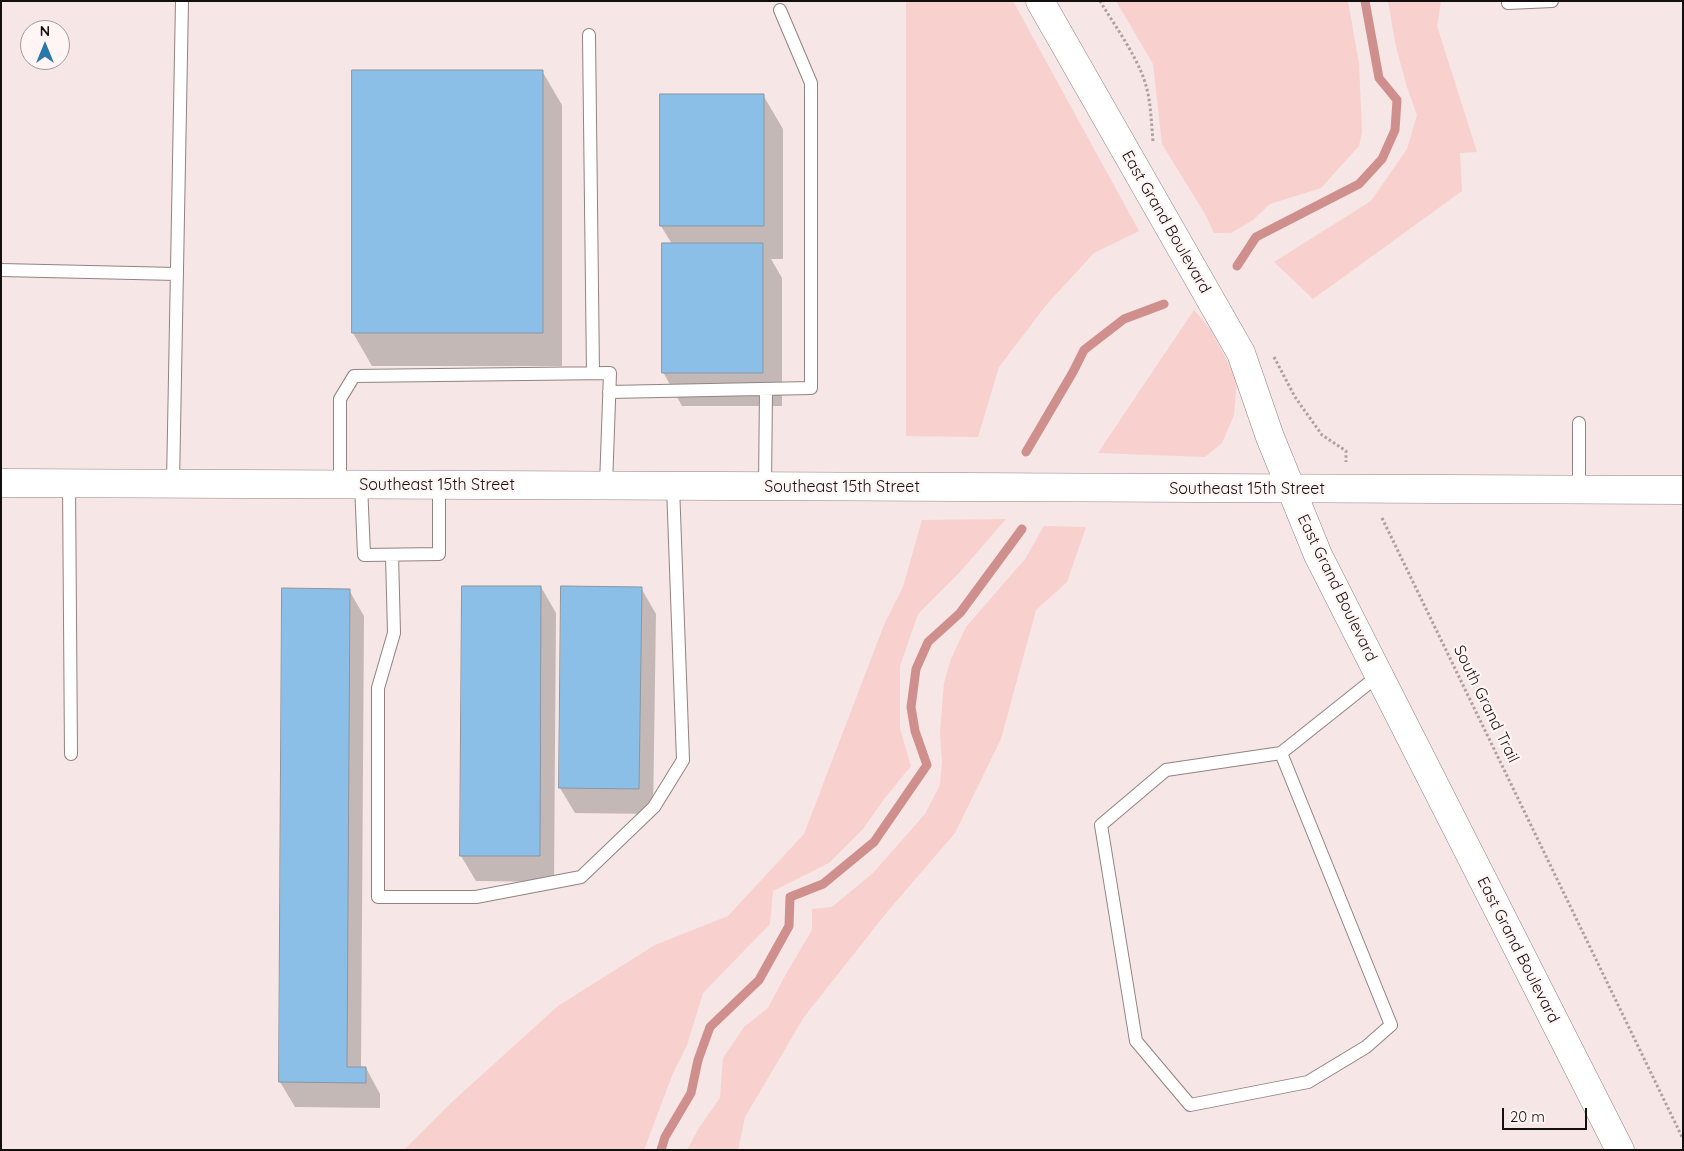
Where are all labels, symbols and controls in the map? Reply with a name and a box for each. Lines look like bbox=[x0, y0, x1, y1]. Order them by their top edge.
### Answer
north arrow bbox=[20, 20, 70, 70]
text: N bbox=[40, 22, 50, 40]
street label: East Grand Boulevard bbox=[1117, 147, 1215, 297]
street label: Southeast 15th Street bbox=[359, 475, 515, 495]
street label: Southeast 15th Street bbox=[764, 477, 920, 497]
street label: Southeast 15th Street bbox=[1169, 479, 1325, 499]
street label: East Grand Boulevard bbox=[1293, 511, 1381, 665]
street label: South Grand Trail bbox=[1449, 642, 1523, 766]
street label: East Grand Boulevard bbox=[1473, 874, 1563, 1026]
scale bar bbox=[1504, 1098, 1589, 1130]
text: 20 m bbox=[1510, 1107, 1545, 1126]

